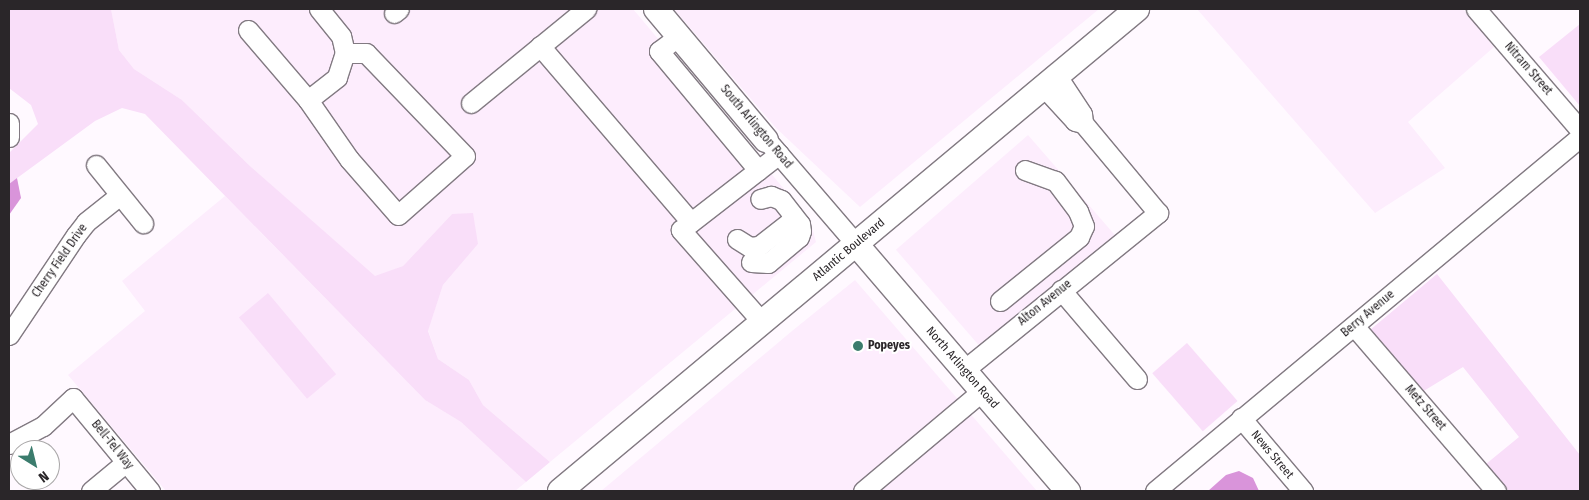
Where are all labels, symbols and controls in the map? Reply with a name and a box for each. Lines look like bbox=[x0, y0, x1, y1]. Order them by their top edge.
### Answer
street label: Nitram Street bbox=[1501, 40, 1555, 98]
street label: South Arlington Road bbox=[717, 82, 795, 172]
street label: Atlantic Boulevard bbox=[810, 216, 888, 284]
street label: Cherry Field Drive bbox=[29, 221, 91, 301]
street label: Alton Avenue bbox=[1015, 277, 1075, 329]
street label: Berry Avenue bbox=[1338, 288, 1398, 340]
street label: North Arlington Road bbox=[923, 324, 1001, 412]
place label: Popeyes bbox=[868, 339, 910, 353]
marker: Popeyes bbox=[852, 340, 864, 352]
street label: Metz Street bbox=[1401, 382, 1449, 434]
street label: Bell-Tel Way bbox=[88, 418, 136, 472]
street label: News Street bbox=[1248, 428, 1296, 482]
north arrow bbox=[10, 440, 60, 490]
text: N bbox=[35, 467, 52, 486]

